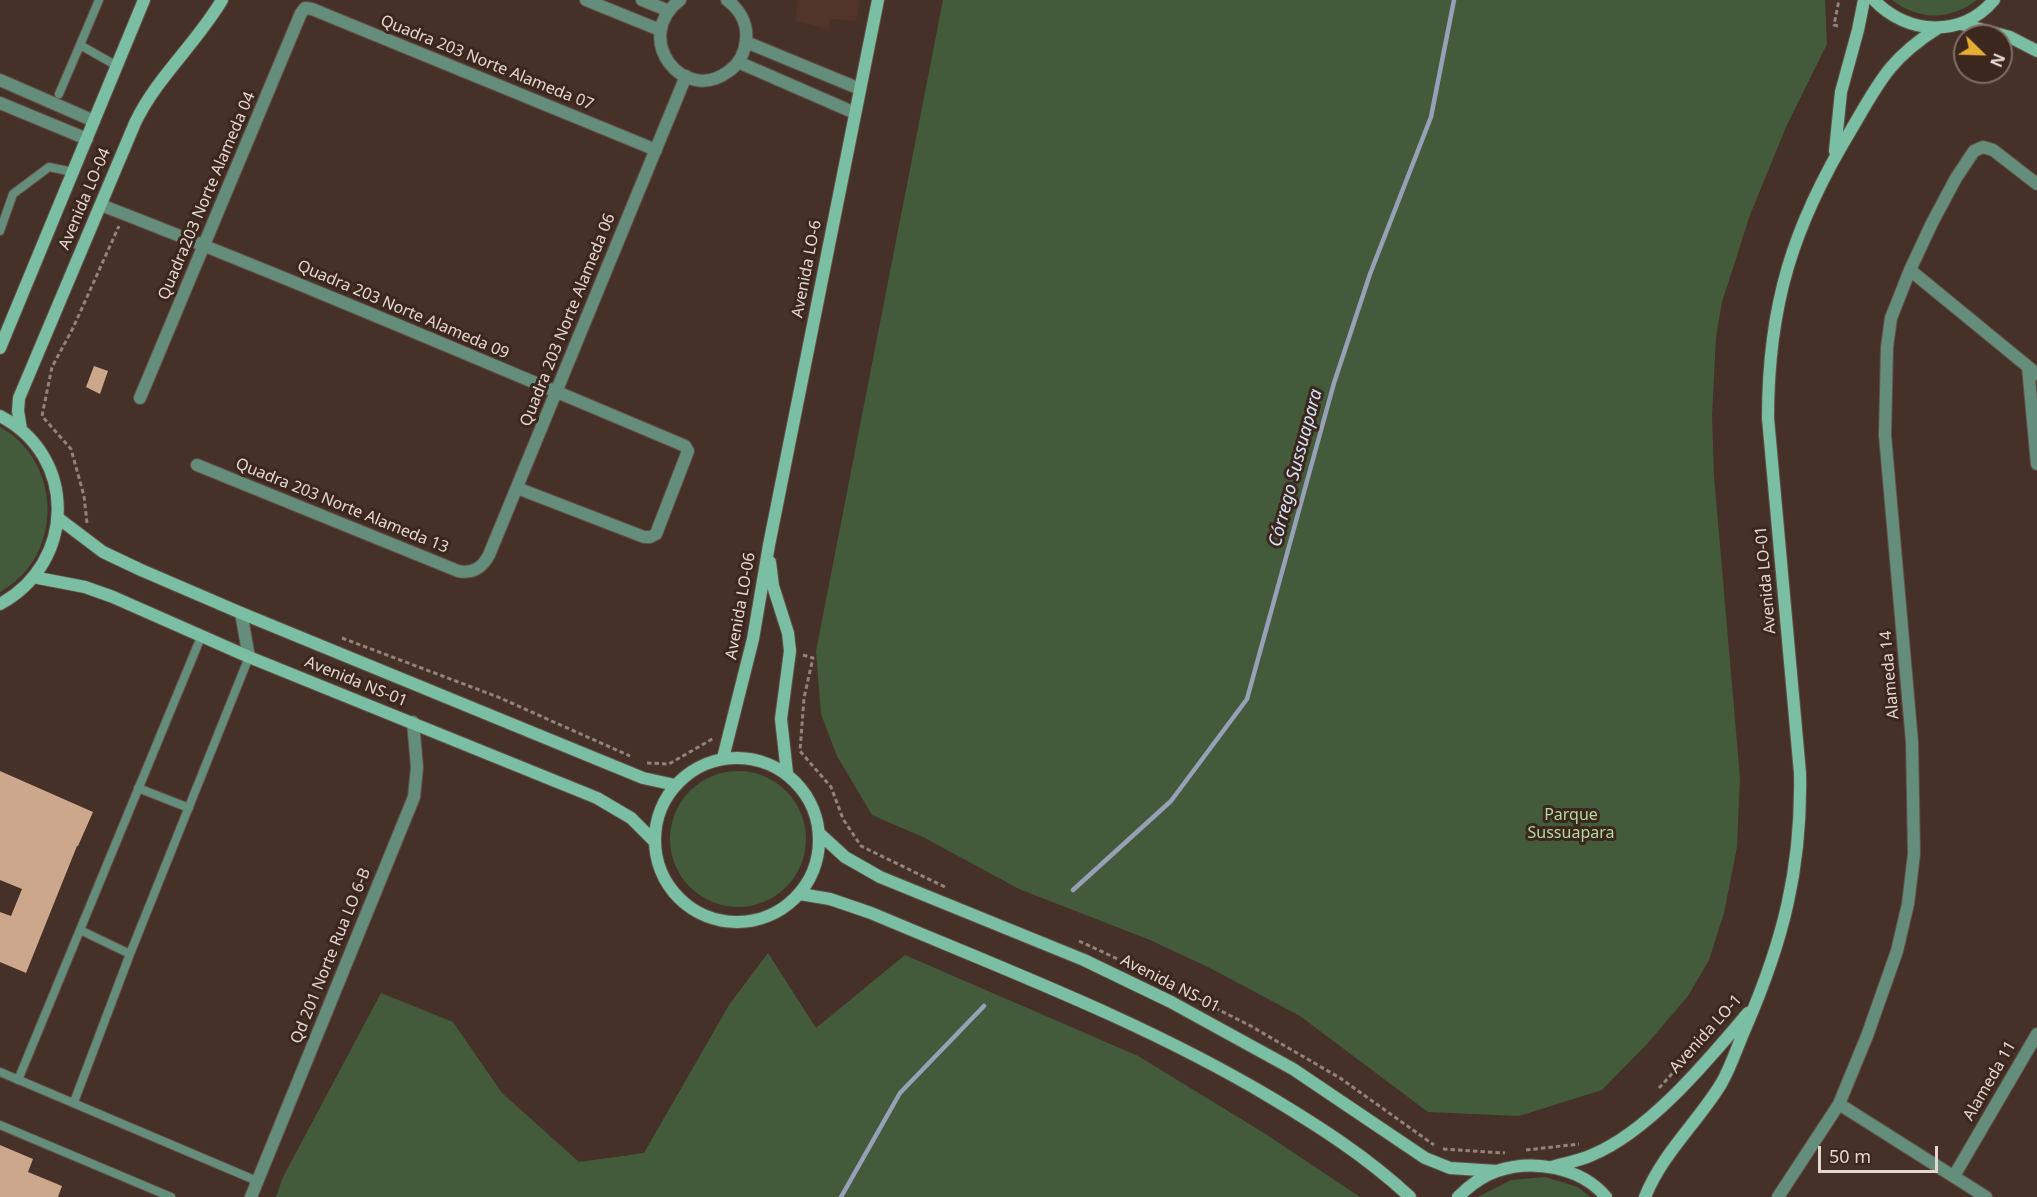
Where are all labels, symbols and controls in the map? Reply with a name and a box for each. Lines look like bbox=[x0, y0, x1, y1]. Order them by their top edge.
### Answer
street label: Quadra 203 Norte Alameda 07 bbox=[378, 11, 596, 115]
north arrow bbox=[1953, 24, 2013, 84]
text: N bbox=[1985, 50, 2010, 71]
street label: Quadra203 Norte Alameda 04 bbox=[154, 89, 260, 303]
street label: Avenida LO-04 bbox=[55, 145, 115, 253]
street label: Quadra 203 Norte Alameda 06 bbox=[516, 211, 620, 429]
street label: Avenida LO-6 bbox=[788, 218, 826, 320]
street label: Quadra 203 Norte Alameda 09 bbox=[294, 257, 512, 363]
water label: Córrego Sussuapara bbox=[1265, 387, 1327, 549]
street label: Quadra 203 Norte Alameda 13 bbox=[233, 454, 451, 558]
street label: Avenida LO-01 bbox=[1752, 525, 1780, 635]
street label: Avenida LO-06 bbox=[722, 551, 760, 661]
street label: Alameda 14 bbox=[1877, 630, 1903, 720]
street label: Avenida NS-01 bbox=[302, 653, 410, 711]
park label: Parque Sussuapara bbox=[1528, 805, 1614, 843]
street label: Qd 201 Norte Rua LO 6-B bbox=[287, 865, 375, 1047]
street label: Avenida NS-01 bbox=[1117, 951, 1223, 1017]
street label: Avenida LO-1 bbox=[1666, 991, 1746, 1077]
street label: Alameda 11 bbox=[1960, 1038, 2020, 1124]
scale bar bbox=[1821, 1134, 1941, 1172]
text: 50 m bbox=[1829, 1144, 1871, 1168]

